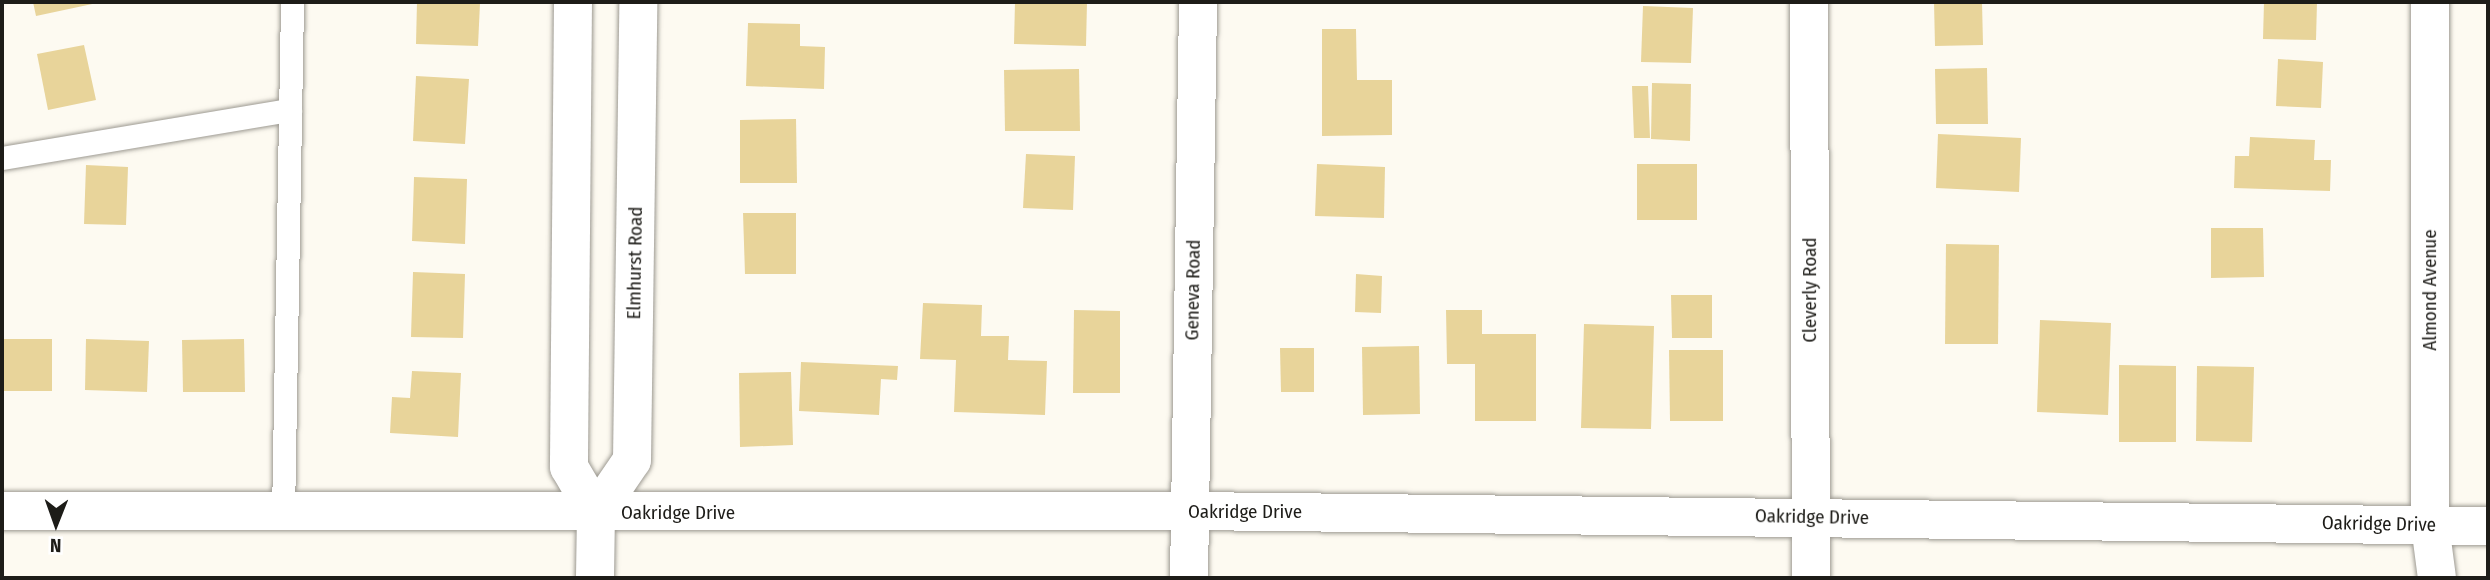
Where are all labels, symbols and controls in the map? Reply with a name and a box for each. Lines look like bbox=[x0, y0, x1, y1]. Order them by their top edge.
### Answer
street label: Elmhurst Road bbox=[623, 206, 647, 320]
street label: Almond Avenue bbox=[2419, 229, 2441, 351]
street label: Cleverly Road bbox=[1799, 237, 1821, 343]
street label: Geneva Road bbox=[1181, 239, 1205, 341]
north arrow bbox=[21, 489, 91, 559]
street label: Oakridge Drive bbox=[1188, 501, 1302, 523]
street label: Oakridge Drive bbox=[621, 502, 735, 524]
street label: Oakridge Drive bbox=[1755, 505, 1869, 529]
street label: Oakridge Drive bbox=[2322, 512, 2436, 536]
text: N bbox=[50, 534, 62, 557]

